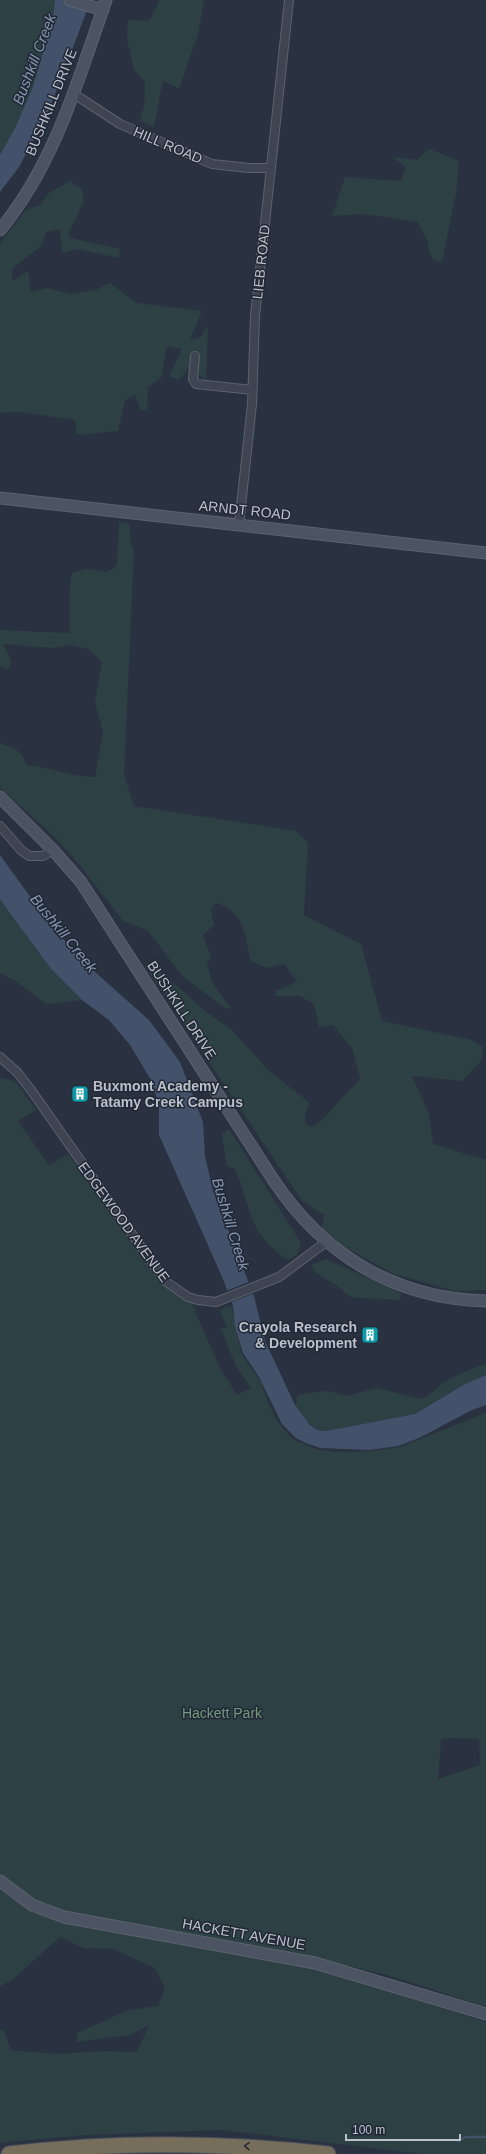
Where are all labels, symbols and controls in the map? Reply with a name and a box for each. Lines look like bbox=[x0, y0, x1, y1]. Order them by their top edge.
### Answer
water label: Bushkill Creek bbox=[9, 10, 60, 107]
street label: BUSHKILL DRIVE bbox=[22, 46, 80, 158]
street label: HILL ROAD bbox=[131, 123, 205, 167]
street label: LIEB ROAD bbox=[249, 224, 273, 300]
street label: ARNDT ROAD bbox=[198, 497, 292, 523]
water label: Bushkill Creek bbox=[27, 890, 102, 977]
street label: BUSHKILL DRIVE bbox=[144, 958, 220, 1062]
place label: Buxmont Academy - Tatamy Creek Campus bbox=[93, 1078, 243, 1110]
building icon: Buxmont Academy - Tatamy Creek Campus bbox=[70, 1084, 90, 1104]
street label: EDGEWOOD AVENUE bbox=[75, 1159, 173, 1285]
water label: Bushkill Creek bbox=[209, 1176, 254, 1274]
place label: Crayola Research & Development bbox=[239, 1319, 357, 1351]
building icon: Crayola Research & Development bbox=[360, 1325, 380, 1345]
park label: Hackett Park bbox=[182, 1705, 263, 1721]
street label: HACKETT AVENUE bbox=[181, 1915, 307, 1953]
scale bar bbox=[346, 2116, 460, 2142]
text: 100 m bbox=[352, 2123, 385, 2137]
one-way arrow bbox=[244, 2142, 250, 2151]

